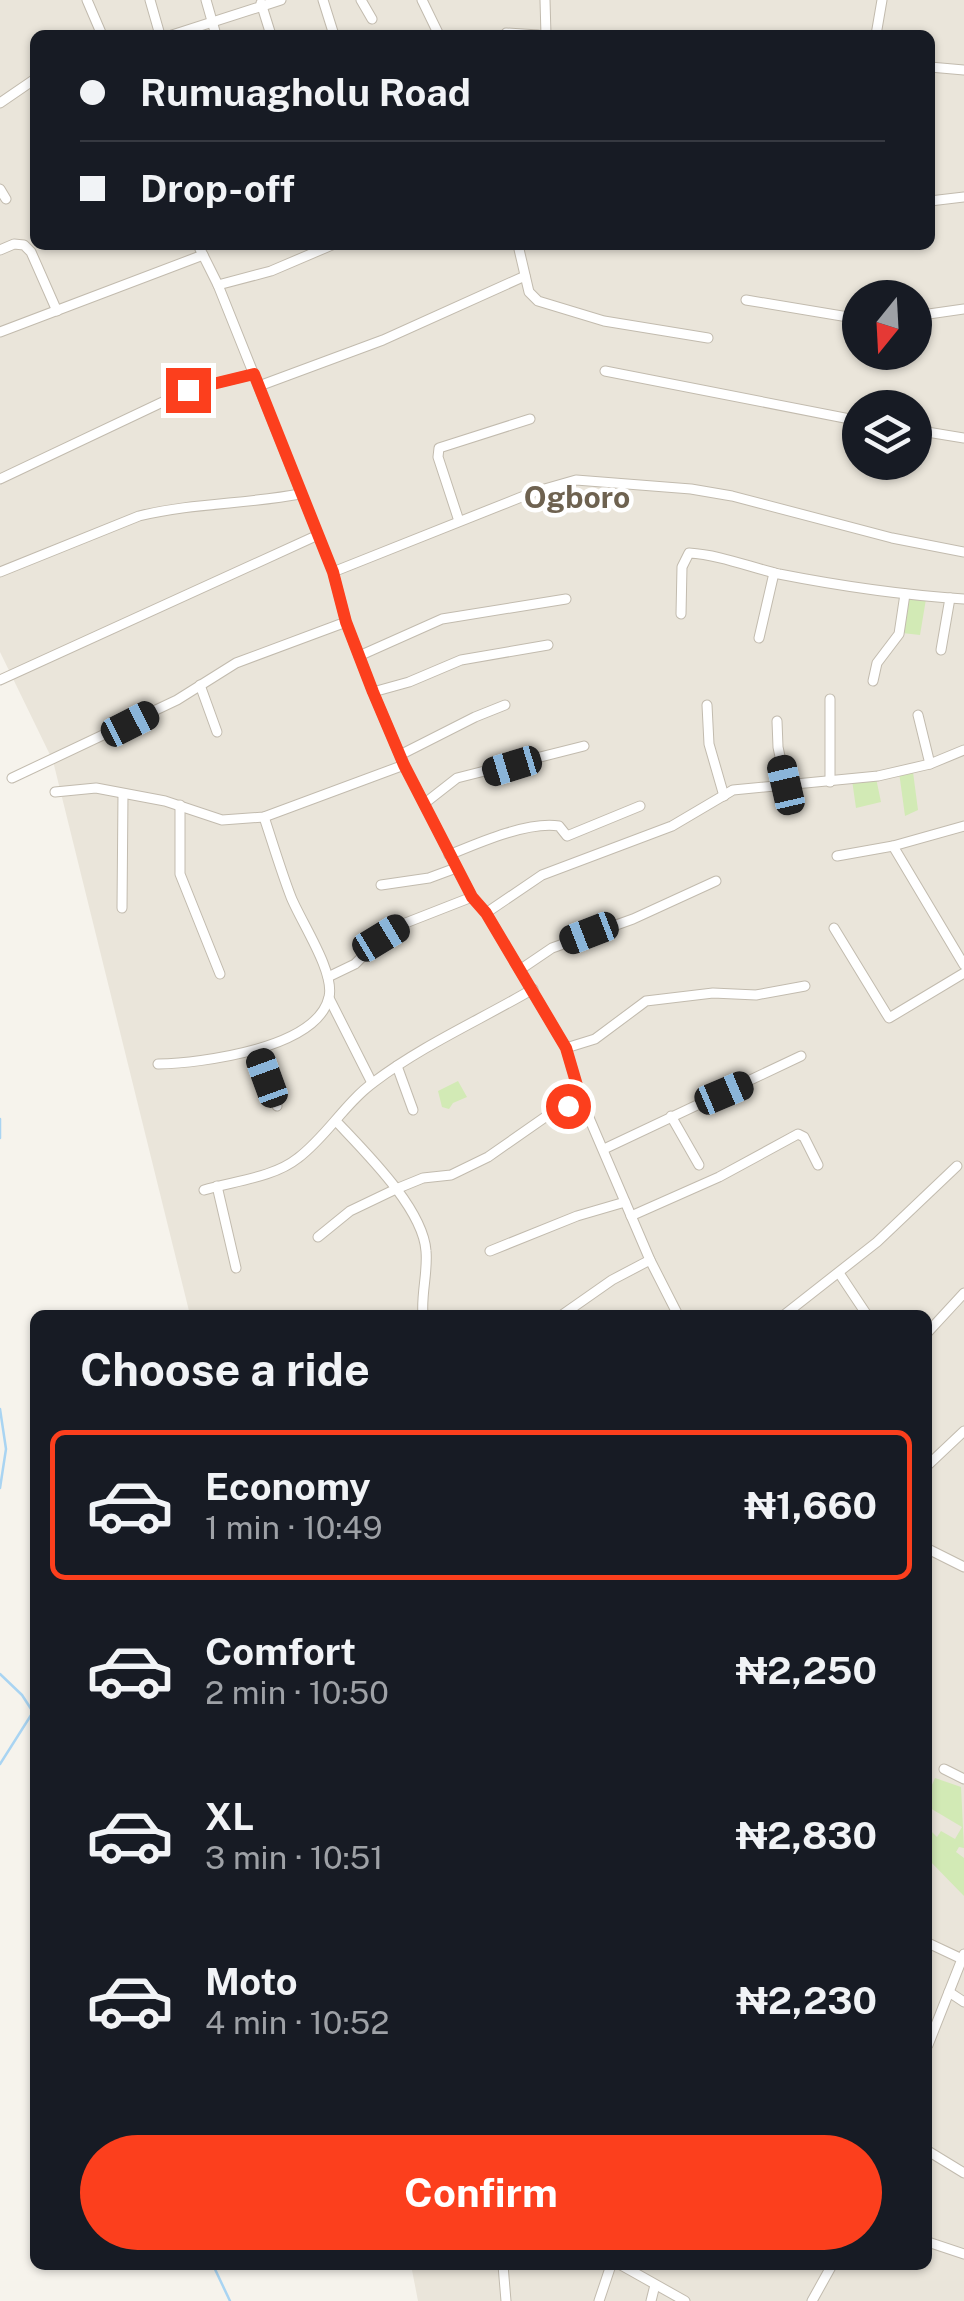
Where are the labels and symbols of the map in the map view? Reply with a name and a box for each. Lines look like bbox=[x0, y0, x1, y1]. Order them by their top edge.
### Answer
north arrow bbox=[842, 280, 932, 370]
route end bbox=[166, 368, 211, 413]
district label: Ogboro bbox=[524, 479, 630, 515]
car bbox=[96, 697, 164, 751]
car bbox=[479, 743, 545, 789]
car bbox=[765, 752, 807, 818]
car bbox=[556, 908, 622, 958]
car bbox=[348, 910, 414, 966]
car bbox=[243, 1045, 291, 1111]
car bbox=[691, 1067, 757, 1119]
route start bbox=[546, 1084, 591, 1129]

